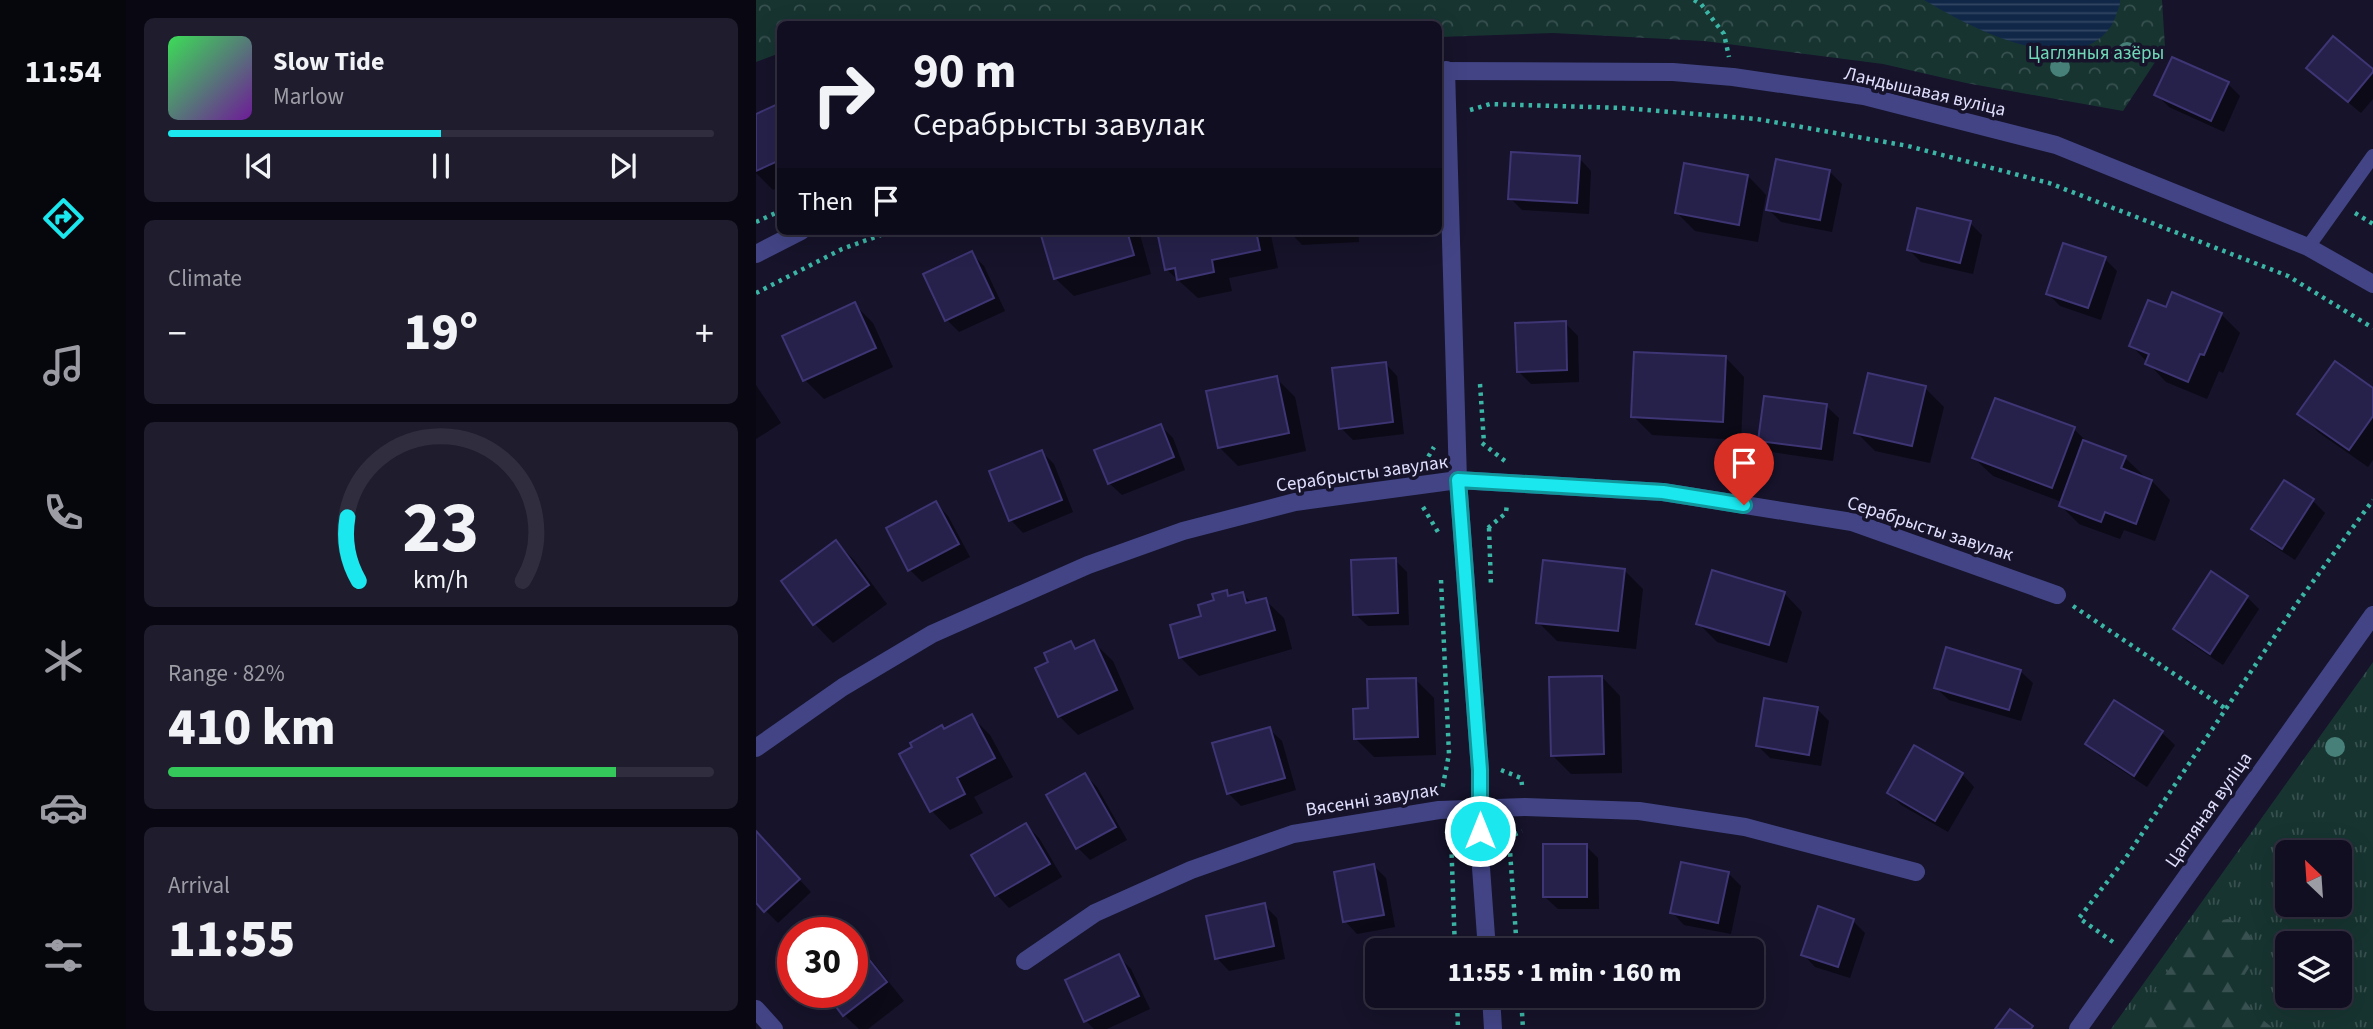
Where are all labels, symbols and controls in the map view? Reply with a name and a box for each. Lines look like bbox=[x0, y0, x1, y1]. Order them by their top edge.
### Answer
text: 90 m bbox=[913, 37, 1017, 107]
park label: Цагляныя азёры bbox=[2028, 40, 2164, 67]
text: Slow Tide bbox=[273, 43, 384, 80]
text: 11:54 bbox=[24, 49, 102, 95]
icon: right bbox=[798, 49, 889, 140]
street label: Ландышавая вуліца bbox=[1842, 60, 2008, 124]
text: Marlow bbox=[273, 80, 344, 113]
text: Серабрысты завулак bbox=[913, 102, 1205, 148]
icon: previous bbox=[240, 147, 278, 185]
icon: pause bbox=[422, 147, 460, 185]
icon: next bbox=[604, 147, 642, 185]
icon: arrive bbox=[867, 182, 905, 220]
text: Then bbox=[798, 183, 853, 220]
icon: directions bbox=[39, 194, 88, 243]
text: Climate bbox=[168, 262, 242, 295]
text: 19° bbox=[404, 296, 478, 370]
text: − bbox=[168, 307, 187, 361]
text: + bbox=[695, 307, 714, 361]
icon: music bbox=[39, 341, 88, 390]
pin bbox=[1714, 433, 1774, 505]
icon: arrive bbox=[1725, 444, 1763, 482]
street label: Серабрысты завулак bbox=[1274, 448, 1450, 499]
text: 23 bbox=[403, 476, 479, 580]
icon: phone bbox=[39, 488, 88, 537]
street label: Серабрысты завулак bbox=[1843, 489, 2017, 569]
text: km/h bbox=[413, 561, 469, 597]
icon: climate bbox=[39, 636, 88, 685]
text: Range · 82% bbox=[168, 657, 285, 690]
text: 410 km bbox=[168, 691, 336, 765]
street label: Цагляная вуліца bbox=[2159, 747, 2259, 873]
street label: Вясенні завулак bbox=[1304, 776, 1441, 824]
icon: car bbox=[39, 783, 88, 832]
position arrow bbox=[1443, 794, 1517, 868]
north arrow bbox=[2275, 840, 2352, 917]
map controls bbox=[2275, 840, 2352, 1008]
text: Arrival bbox=[168, 869, 230, 902]
text: 11:55 bbox=[168, 903, 295, 977]
speed limit sign: 30 bbox=[777, 917, 868, 1008]
icon: filters bbox=[39, 931, 88, 980]
button: layers bbox=[2275, 931, 2352, 1008]
text: 11:55 · 1 min · 160 m bbox=[1448, 954, 1681, 991]

